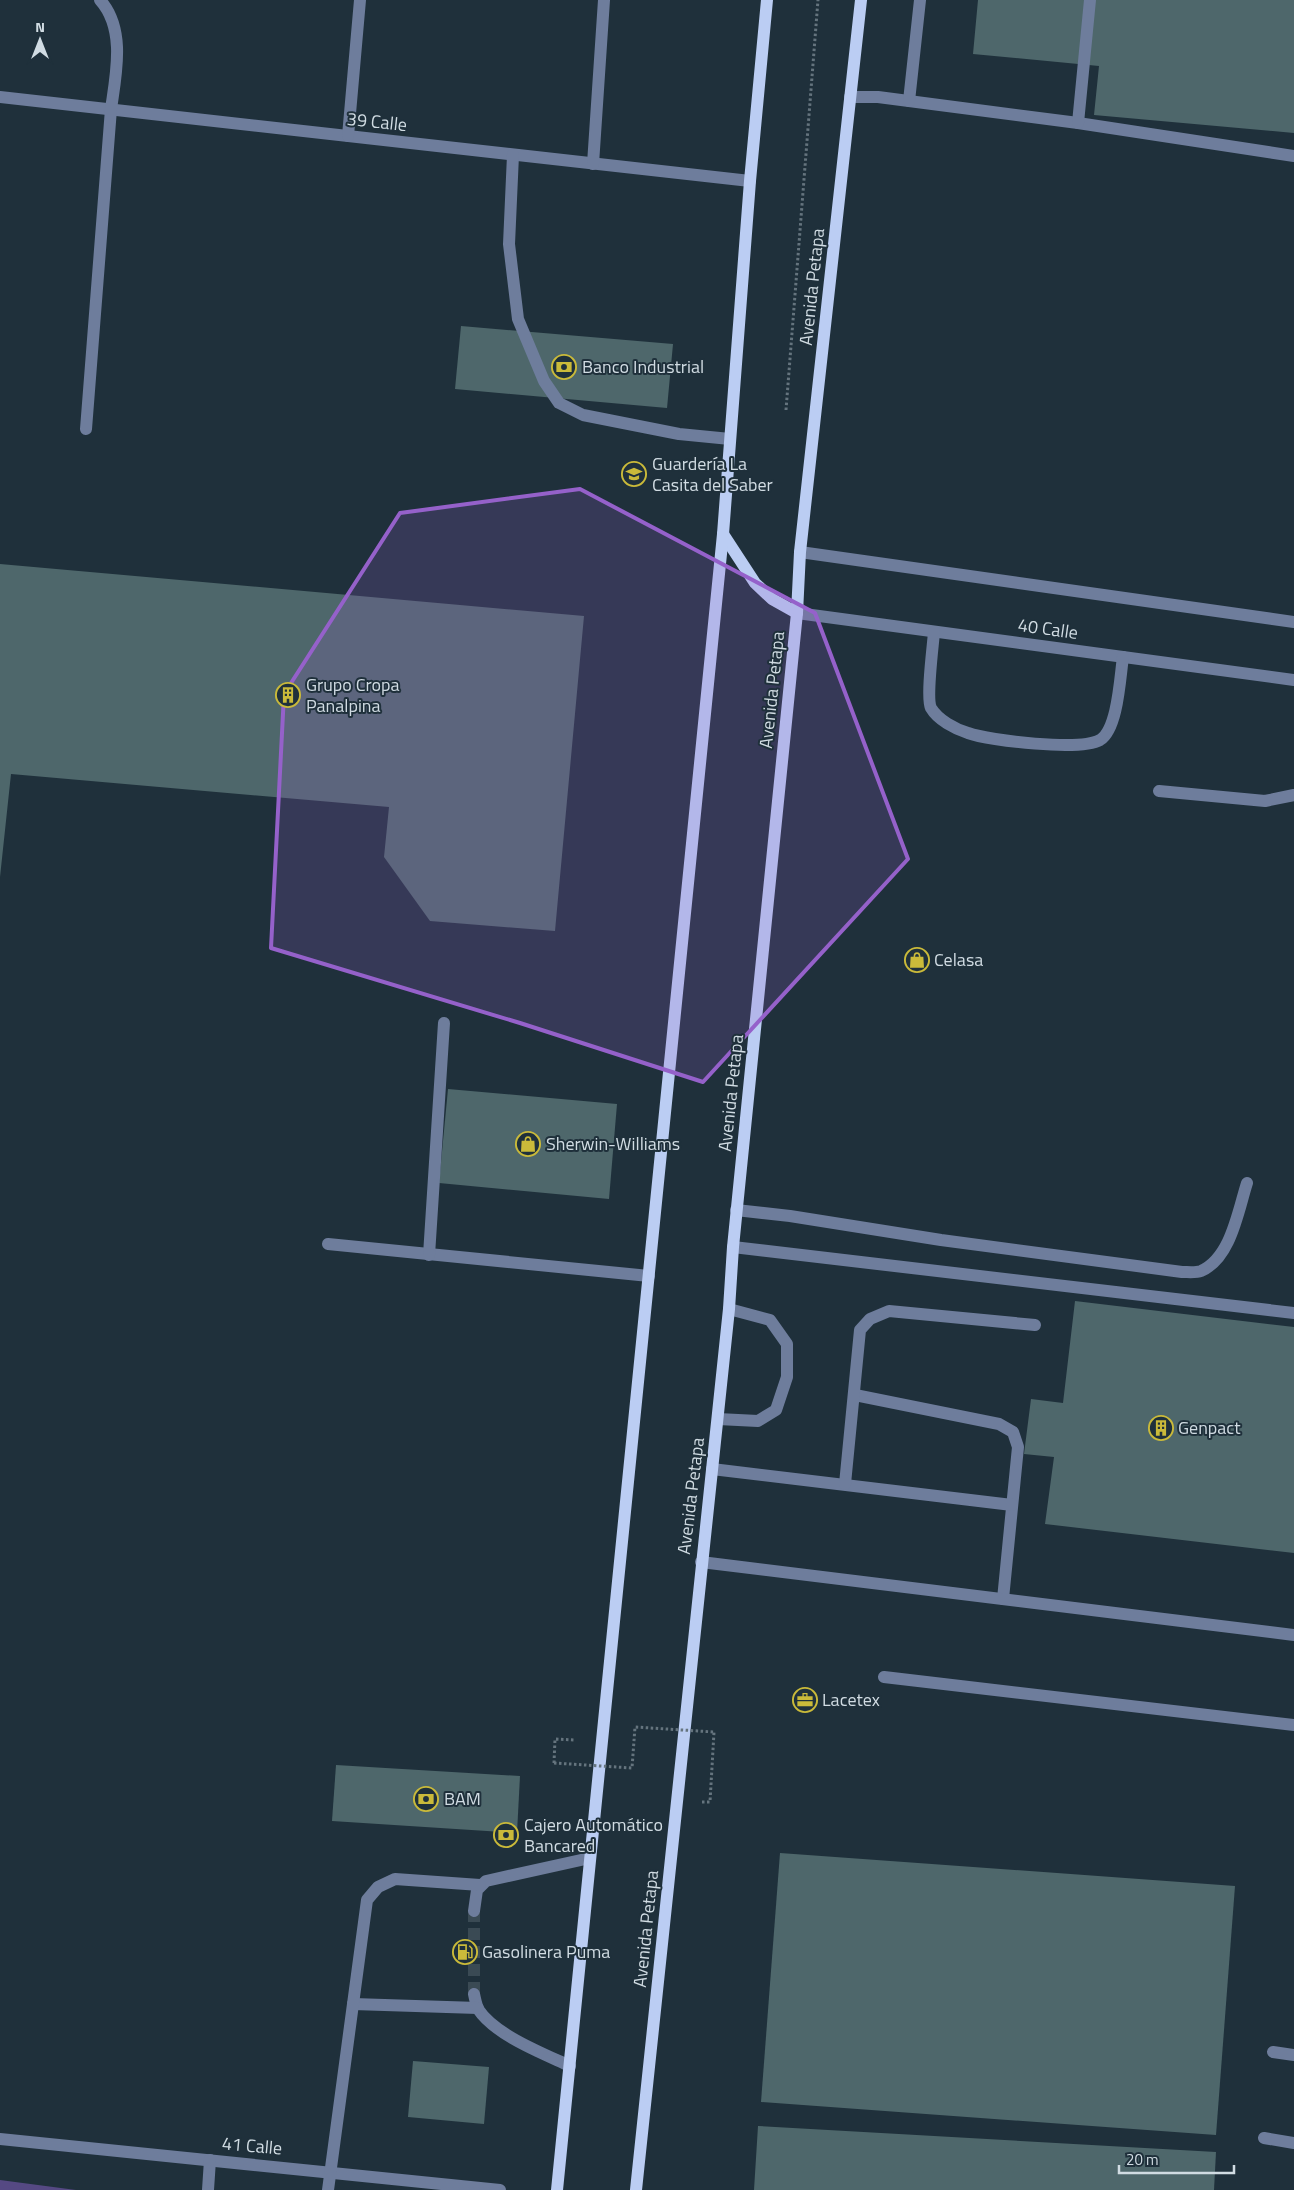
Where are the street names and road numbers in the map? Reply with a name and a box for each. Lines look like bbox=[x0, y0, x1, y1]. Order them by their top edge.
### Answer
street label: 39 Calle bbox=[346, 105, 408, 138]
street label: Avenida Petapa bbox=[792, 227, 831, 347]
street label: 40 Calle bbox=[1016, 611, 1080, 646]
street label: Avenida Petapa bbox=[752, 630, 791, 750]
street label: Avenida Petapa bbox=[711, 1033, 750, 1153]
street label: Avenida Petapa bbox=[670, 1436, 711, 1556]
street label: Avenida Petapa bbox=[626, 1869, 665, 1989]
street label: 41 Calle bbox=[221, 2129, 283, 2162]

